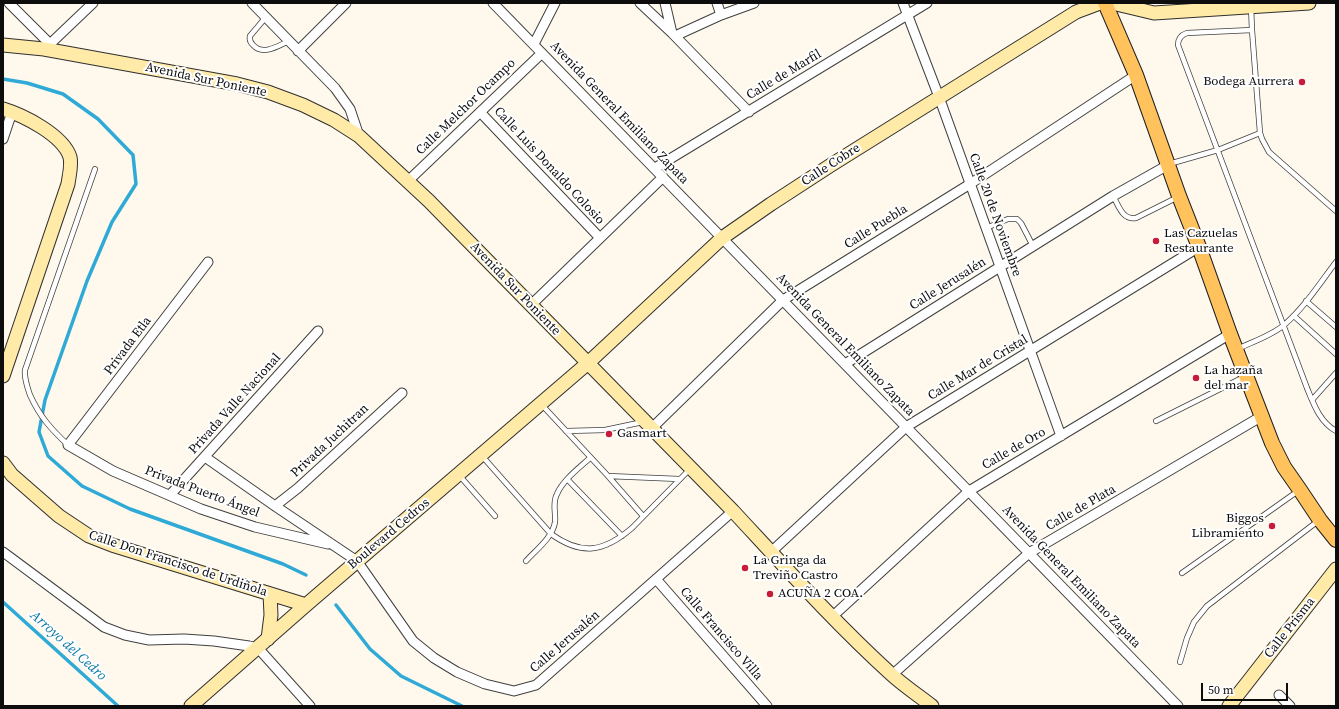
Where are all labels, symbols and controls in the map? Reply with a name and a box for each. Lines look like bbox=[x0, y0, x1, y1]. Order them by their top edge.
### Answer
street label: Avenida General Emiliano Zapata bbox=[546, 38, 692, 188]
street label: Calle de Marfil bbox=[744, 47, 824, 103]
street label: Calle Melchor Ocampo bbox=[413, 56, 519, 158]
street label: Avenida Sur Poniente bbox=[144, 60, 268, 100]
place label: Bodega Aurrera bbox=[1203, 74, 1294, 90]
marker: Bodega Aurrera bbox=[1297, 77, 1307, 87]
street label: Calle Luis Donaldo Colosio bbox=[490, 104, 608, 228]
street label: Calle Cobre bbox=[799, 140, 863, 190]
street label: Calle 20 de Noviembre bbox=[965, 151, 1025, 279]
street label: Calle Puebla bbox=[842, 201, 910, 253]
place label: Las Cazuelas Restaurante bbox=[1164, 226, 1238, 257]
marker: Las Cazuelas Restaurante bbox=[1151, 236, 1161, 246]
street label: Avenida Sur Poniente bbox=[466, 239, 564, 339]
street label: Calle Jerusalén bbox=[907, 254, 989, 314]
street label: Avenida General Emiliano Zapata bbox=[772, 270, 918, 420]
street label: Privada Etla bbox=[101, 314, 155, 378]
street label: Calle Mar de Cristal bbox=[925, 332, 1031, 404]
street label: Privada Valle Nacional bbox=[186, 350, 284, 458]
place label: La hazaña del mar bbox=[1204, 363, 1263, 394]
marker: La hazaña del mar bbox=[1191, 373, 1201, 383]
street label: Privada Juchitran bbox=[288, 401, 372, 481]
street label: Calle de Oro bbox=[979, 425, 1049, 473]
place label: Gasmart bbox=[617, 426, 666, 442]
marker: Gasmart bbox=[604, 429, 614, 439]
street label: Privada Puerto Ángel bbox=[142, 463, 262, 521]
street label: Calle de Plata bbox=[1043, 482, 1119, 534]
street label: Boulevard Cedros bbox=[345, 495, 433, 573]
street label: Avenida General Emiliano Zapata bbox=[998, 502, 1144, 652]
place label: Biggos Libramiento bbox=[1192, 511, 1264, 542]
marker: Biggos Libramiento bbox=[1267, 521, 1277, 531]
street label: Calle Don Francisco de Urdiñola bbox=[87, 528, 269, 600]
place label: La Gringa da Treviño Castro bbox=[753, 553, 838, 584]
marker: La Gringa da Treviño Castro bbox=[740, 563, 750, 573]
street label: Calle Francisco Villa bbox=[676, 584, 766, 684]
place label: ACUÑA 2 COA. bbox=[778, 586, 863, 602]
marker: ACUÑA 2 COA. bbox=[765, 589, 775, 599]
street label: Calle Prisma bbox=[1261, 594, 1319, 662]
water label: Arroyo del Cedro bbox=[26, 607, 110, 685]
street label: Calle Jerusalén bbox=[527, 608, 603, 676]
scale bar bbox=[1203, 675, 1290, 701]
text: 50 m bbox=[1208, 682, 1234, 698]

